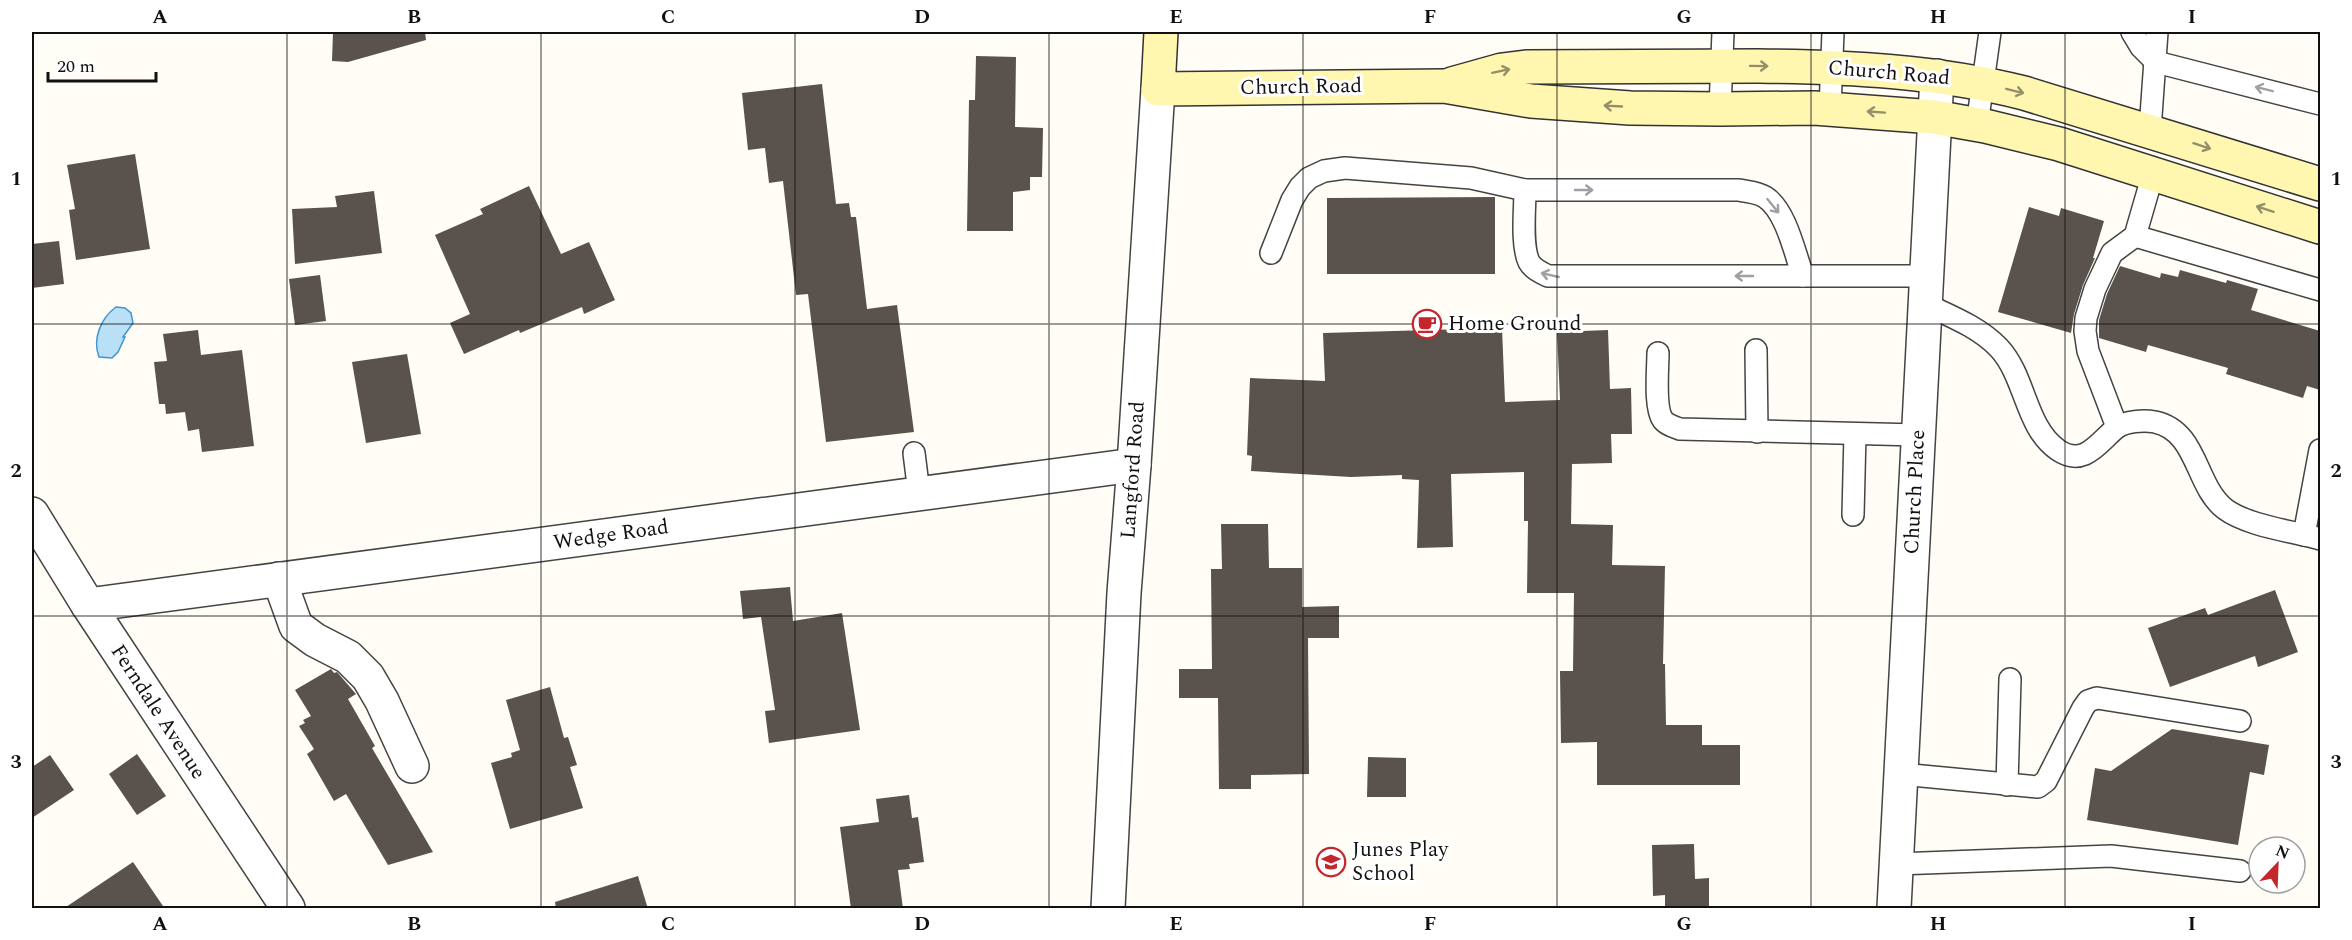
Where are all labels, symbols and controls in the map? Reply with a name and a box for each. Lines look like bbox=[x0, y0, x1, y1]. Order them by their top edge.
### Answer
text: A bbox=[152, 2, 168, 32]
text: B bbox=[407, 2, 421, 32]
text: C bbox=[661, 2, 675, 32]
text: D bbox=[914, 2, 930, 32]
text: E bbox=[1169, 2, 1183, 32]
text: F bbox=[1424, 2, 1436, 32]
text: G bbox=[1676, 2, 1692, 32]
text: H bbox=[1930, 2, 1946, 32]
text: I bbox=[2188, 2, 2196, 32]
scale bar bbox=[48, 45, 156, 83]
street label: Church Road bbox=[1827, 52, 1951, 94]
text: 20 m bbox=[57, 53, 95, 80]
one-way arrow bbox=[1748, 60, 1768, 72]
one-way arrow bbox=[1491, 65, 1510, 76]
street label: Church Road bbox=[1240, 70, 1362, 104]
one-way arrow bbox=[2255, 83, 2274, 95]
one-way arrow bbox=[2005, 85, 2024, 97]
one-way arrow bbox=[1603, 101, 1623, 112]
one-way arrow bbox=[1866, 106, 1886, 117]
one-way arrow bbox=[2192, 142, 2211, 153]
text: 1 bbox=[10, 164, 22, 194]
text: 1 bbox=[2330, 164, 2342, 194]
one-way arrow bbox=[1573, 184, 1593, 196]
one-way arrow bbox=[1767, 198, 1780, 214]
one-way arrow bbox=[2256, 203, 2275, 214]
one-way arrow bbox=[1541, 268, 1560, 280]
one-way arrow bbox=[1735, 270, 1755, 282]
cafe icon: Home Ground bbox=[1411, 308, 1443, 340]
place label: Home Ground bbox=[1448, 308, 1581, 340]
street label: Langford Road bbox=[1112, 400, 1154, 540]
street label: Church Place bbox=[1896, 429, 1934, 555]
text: 2 bbox=[10, 456, 22, 486]
text: 2 bbox=[2330, 456, 2342, 486]
street label: Wedge Road bbox=[551, 511, 671, 559]
street label: Ferndale Avenue bbox=[102, 638, 214, 786]
text: 3 bbox=[10, 747, 22, 777]
text: 3 bbox=[2330, 747, 2342, 777]
place label: Junes Play School bbox=[1352, 834, 1449, 890]
north arrow bbox=[2247, 835, 2307, 895]
text: N bbox=[2272, 839, 2293, 866]
school or university icon: Junes Play School bbox=[1315, 846, 1347, 878]
text: A bbox=[152, 909, 168, 939]
text: B bbox=[407, 909, 421, 939]
text: C bbox=[661, 909, 675, 939]
text: D bbox=[914, 909, 930, 939]
text: E bbox=[1169, 909, 1183, 939]
text: F bbox=[1424, 909, 1436, 939]
text: G bbox=[1676, 909, 1692, 939]
text: H bbox=[1930, 909, 1946, 939]
text: I bbox=[2188, 909, 2196, 939]

